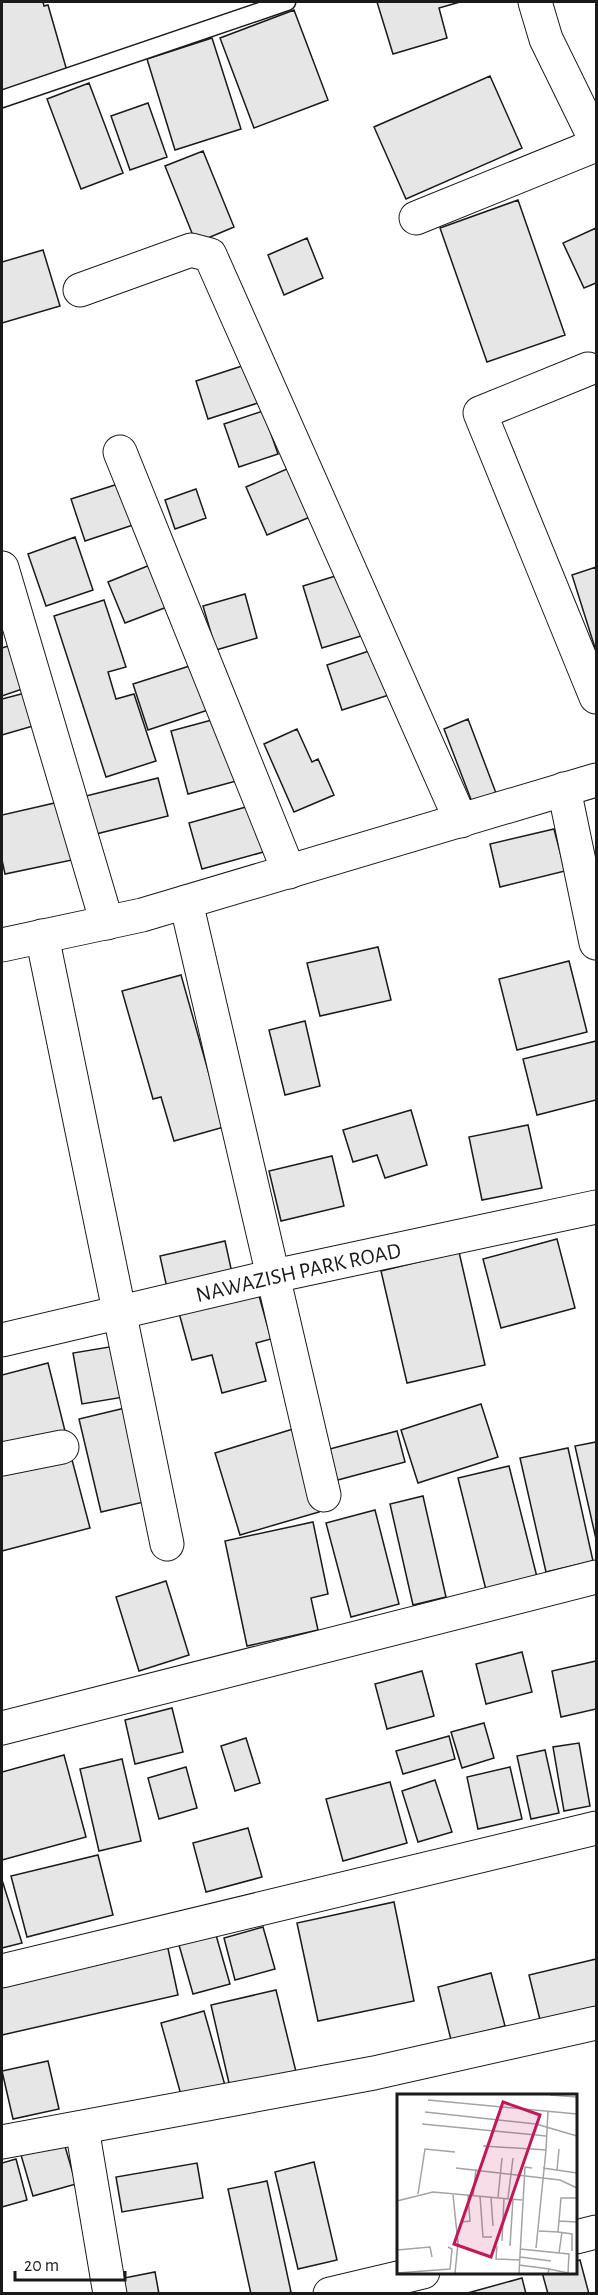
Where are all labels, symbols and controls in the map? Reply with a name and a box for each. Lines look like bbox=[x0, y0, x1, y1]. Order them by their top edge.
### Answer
street label: NAWAZISH PARK ROAD bbox=[194, 1239, 403, 1306]
inset map bbox=[397, 2094, 577, 2274]
scale bar bbox=[15, 2244, 124, 2282]
text: 20 m bbox=[24, 2257, 59, 2275]

